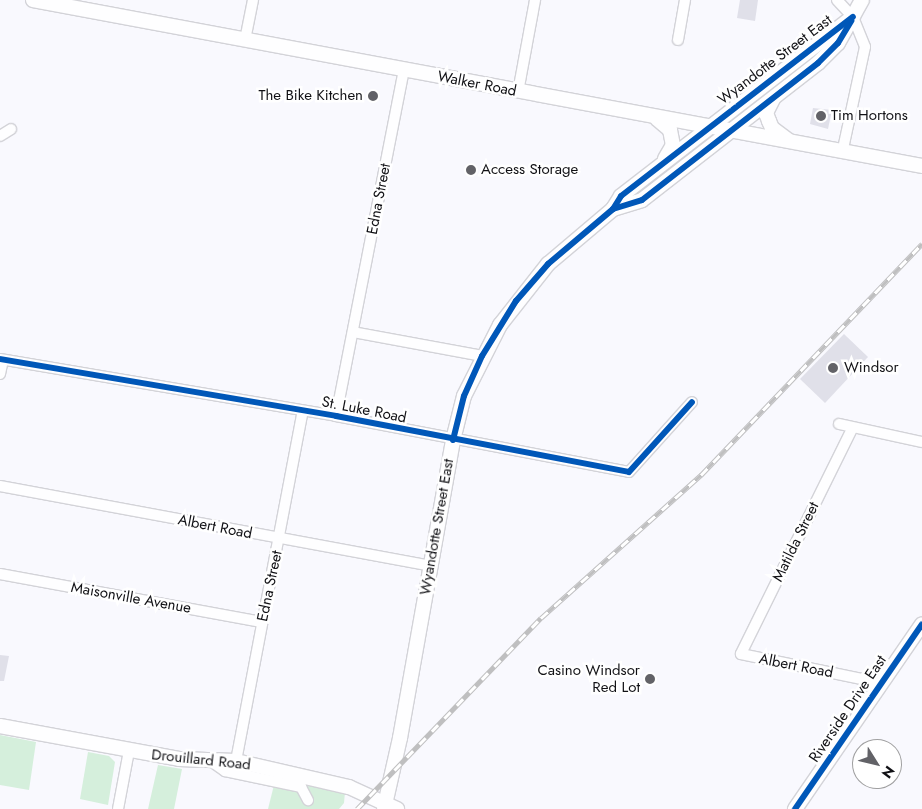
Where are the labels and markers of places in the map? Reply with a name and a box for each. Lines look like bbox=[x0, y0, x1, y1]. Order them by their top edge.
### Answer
place label: The Bike Kitchen bbox=[258, 87, 363, 105]
marker: The Bike Kitchen bbox=[367, 90, 379, 102]
place label: Tim Hortons bbox=[831, 107, 908, 125]
marker: Tim Hortons bbox=[815, 110, 827, 122]
place label: Access Storage bbox=[481, 161, 578, 179]
marker: Access Storage bbox=[465, 164, 477, 176]
place label: Windsor bbox=[844, 359, 899, 377]
marker: Windsor bbox=[826, 361, 840, 375]
place label: Casino Windsor Red Lot bbox=[537, 661, 640, 696]
marker: Casino Windsor Red Lot bbox=[644, 673, 656, 685]

